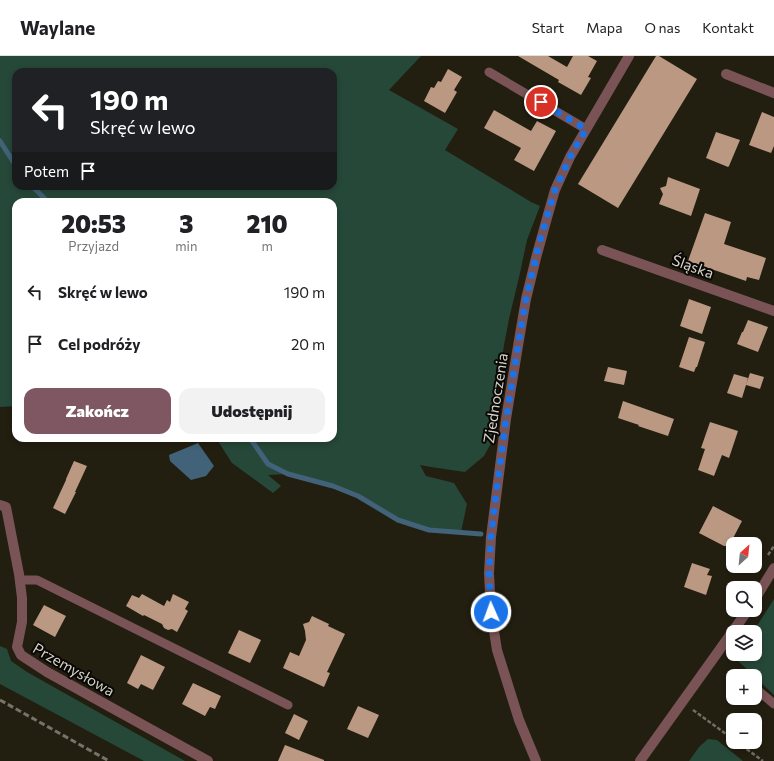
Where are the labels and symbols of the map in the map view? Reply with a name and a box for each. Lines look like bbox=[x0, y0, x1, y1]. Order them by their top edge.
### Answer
pin bbox=[524, 85, 558, 119]
street label: Śląska bbox=[670, 249, 717, 282]
street label: Zjednoczenia bbox=[479, 352, 511, 444]
north arrow bbox=[726, 537, 762, 573]
position arrow bbox=[470, 591, 512, 633]
street label: Przemysłowa bbox=[30, 638, 118, 700]

